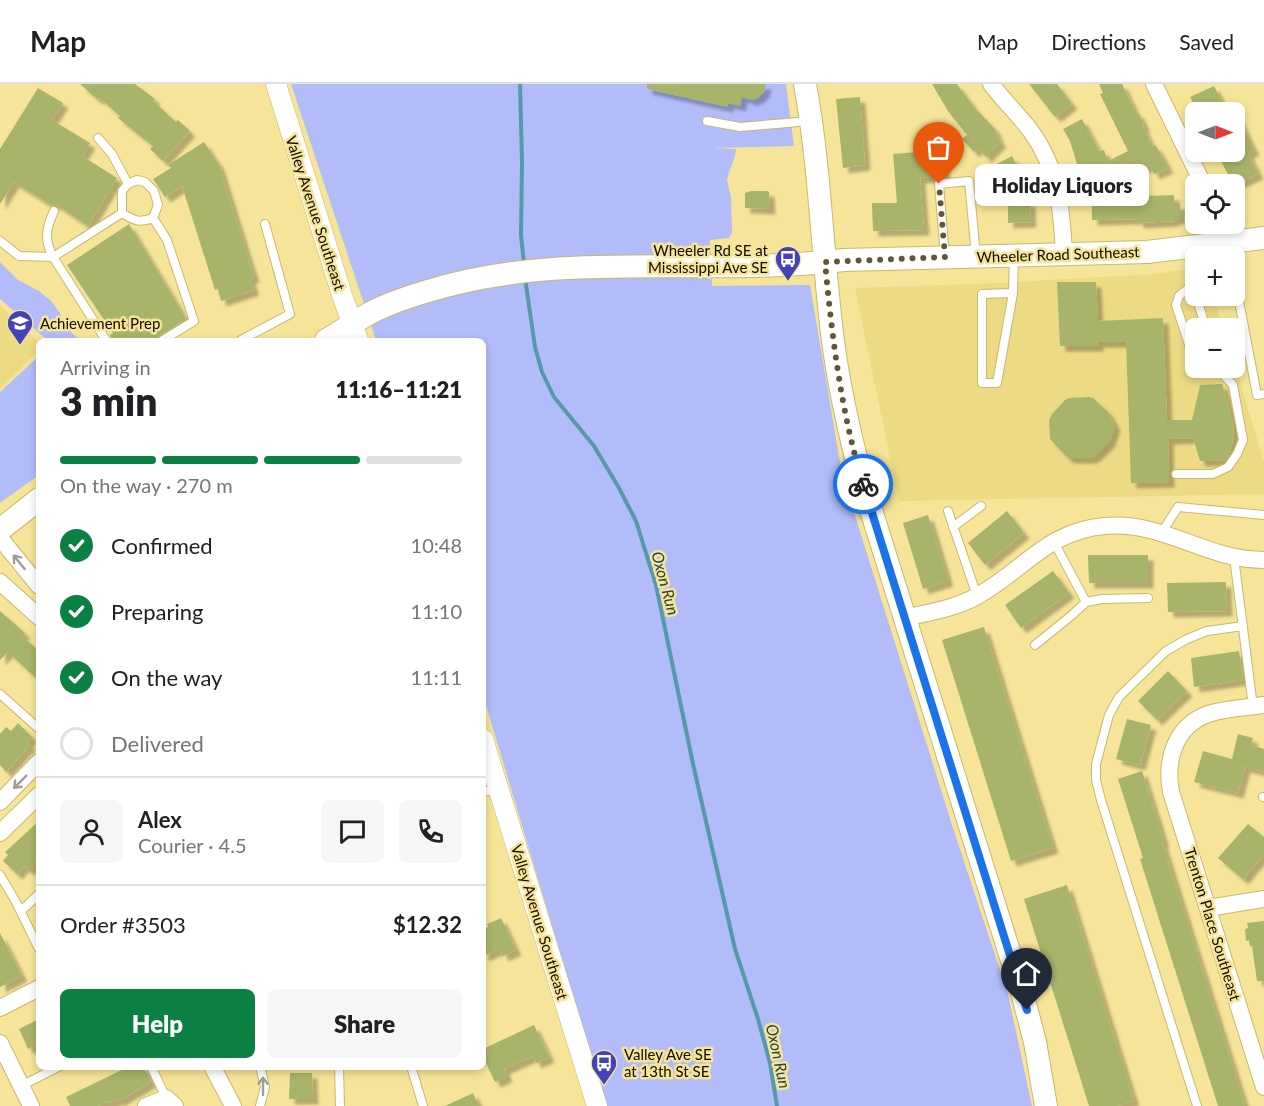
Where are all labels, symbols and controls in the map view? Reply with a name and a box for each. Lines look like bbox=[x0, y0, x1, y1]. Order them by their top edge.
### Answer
text: Map bbox=[30, 24, 86, 58]
text: Map bbox=[977, 29, 1018, 54]
text: Directions bbox=[1051, 29, 1146, 54]
text: Saved bbox=[1179, 29, 1234, 54]
north arrow bbox=[1185, 102, 1245, 162]
map controls bbox=[1185, 102, 1245, 378]
pin bbox=[913, 122, 964, 184]
icon: bag bbox=[922, 131, 955, 164]
street label: Valley Avenue Southeast bbox=[282, 133, 350, 293]
callout: Holiday Liquors bbox=[975, 163, 1149, 205]
text: Holiday Liquors bbox=[992, 173, 1132, 197]
button: locate bbox=[1185, 174, 1245, 234]
place label: Wheeler Rd SE at Mississippi Ave SE bbox=[648, 241, 769, 276]
street label: Wheeler Road Southeast bbox=[976, 242, 1140, 266]
bus stop icon: Wheeler Rd SE at Mississippi Ave SE bbox=[773, 244, 803, 282]
button: + bbox=[1185, 246, 1245, 306]
school or university icon: Achievement Prep bbox=[5, 308, 35, 346]
place label: Achievement Prep bbox=[40, 314, 160, 332]
button: − bbox=[1185, 318, 1245, 378]
text: Arriving in bbox=[60, 355, 151, 379]
text: 11:16–11:21 bbox=[336, 376, 462, 403]
text: 3 min bbox=[60, 378, 157, 424]
courier bbox=[833, 454, 893, 514]
icon: bike bbox=[847, 468, 880, 501]
text: On the way · 270 m bbox=[60, 473, 233, 497]
icon: check bbox=[60, 529, 93, 562]
text: Confirmed bbox=[111, 532, 213, 559]
text: 10:48 bbox=[411, 533, 462, 557]
water label: Oxon Run bbox=[648, 549, 684, 617]
one-way arrow bbox=[13, 554, 26, 570]
icon: check bbox=[60, 595, 93, 628]
text: Preparing bbox=[111, 598, 203, 625]
text: 11:10 bbox=[411, 599, 462, 623]
icon: check bbox=[60, 661, 93, 694]
text: On the way bbox=[111, 664, 222, 691]
text: 11:11 bbox=[411, 665, 462, 689]
text: Delivered bbox=[111, 730, 204, 757]
one-way arrow bbox=[12, 774, 27, 789]
button: person bbox=[60, 800, 123, 863]
button: chat bbox=[321, 800, 384, 863]
button: phone bbox=[399, 800, 462, 863]
text: Alex bbox=[138, 806, 182, 833]
text: Courier · 4.5 bbox=[138, 833, 247, 857]
street label: Valley Avenue Southeast bbox=[508, 842, 572, 1002]
street label: Trenton Place Southeast bbox=[1181, 845, 1245, 1003]
text: Order #3503 bbox=[60, 911, 186, 938]
text: $12.32 bbox=[393, 911, 462, 938]
pin bbox=[1001, 948, 1052, 1010]
icon: home bbox=[1010, 957, 1043, 990]
button: Help bbox=[60, 989, 255, 1058]
button: Share bbox=[267, 989, 462, 1058]
water label: Oxon Run bbox=[763, 1022, 795, 1090]
place label: Valley Ave SE at 13th St SE bbox=[624, 1045, 712, 1080]
bus stop icon: Valley Ave SE at 13th St SE bbox=[589, 1048, 619, 1086]
one-way arrow bbox=[258, 1077, 269, 1096]

